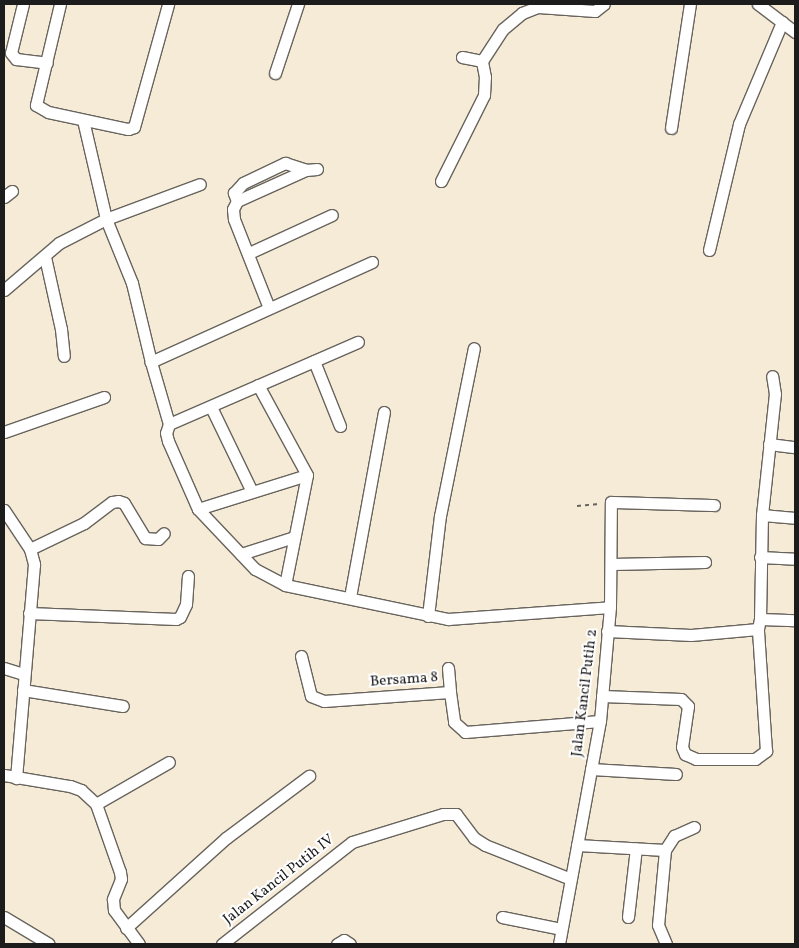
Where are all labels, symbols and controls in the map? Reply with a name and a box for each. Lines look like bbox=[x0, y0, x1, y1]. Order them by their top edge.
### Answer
street label: Jalan Kancil Putih 2 bbox=[568, 628, 602, 758]
street label: Bersama 8 bbox=[369, 669, 439, 691]
street label: Jalan Kancil Putih IV bbox=[220, 831, 338, 929]

